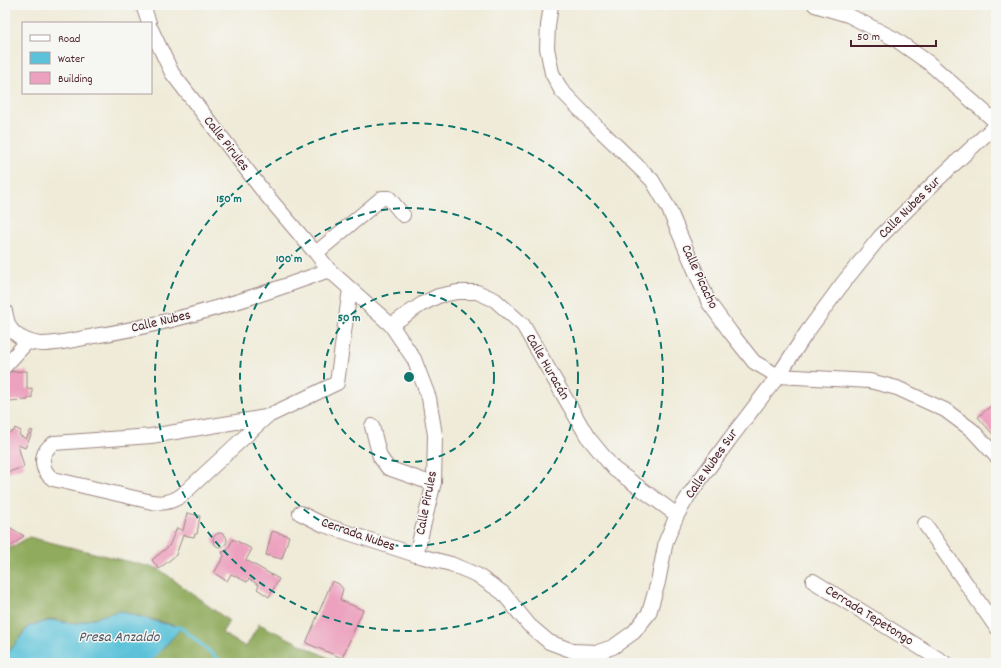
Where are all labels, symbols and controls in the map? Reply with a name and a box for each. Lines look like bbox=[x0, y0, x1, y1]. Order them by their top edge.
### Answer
legend bbox=[22, 22, 152, 94]
scale bar bbox=[851, 22, 936, 48]
text: 50 m bbox=[857, 29, 880, 46]
text: Road bbox=[58, 31, 80, 48]
text: Water bbox=[58, 51, 85, 68]
text: Building bbox=[58, 71, 93, 88]
street label: Calle Pirules bbox=[198, 112, 254, 176]
street label: Calle Nubes Sur bbox=[874, 172, 946, 244]
text: 150 m bbox=[216, 191, 242, 208]
street label: Calle Picacho bbox=[675, 242, 723, 312]
text: 100 m bbox=[276, 251, 302, 268]
street label: Calle Nubes bbox=[129, 305, 193, 339]
text: 50 m bbox=[337, 310, 361, 327]
street label: Calle Huracán bbox=[520, 330, 574, 404]
centre of rings bbox=[402, 370, 416, 384]
street label: Calle Nubes Sur bbox=[681, 424, 744, 503]
street label: Calle Pirules bbox=[411, 469, 443, 537]
street label: Cerrada Nubes bbox=[318, 513, 398, 557]
street label: Cerrada Tepetongo bbox=[821, 581, 917, 651]
water label: Presa Anzaldo bbox=[79, 627, 161, 649]

